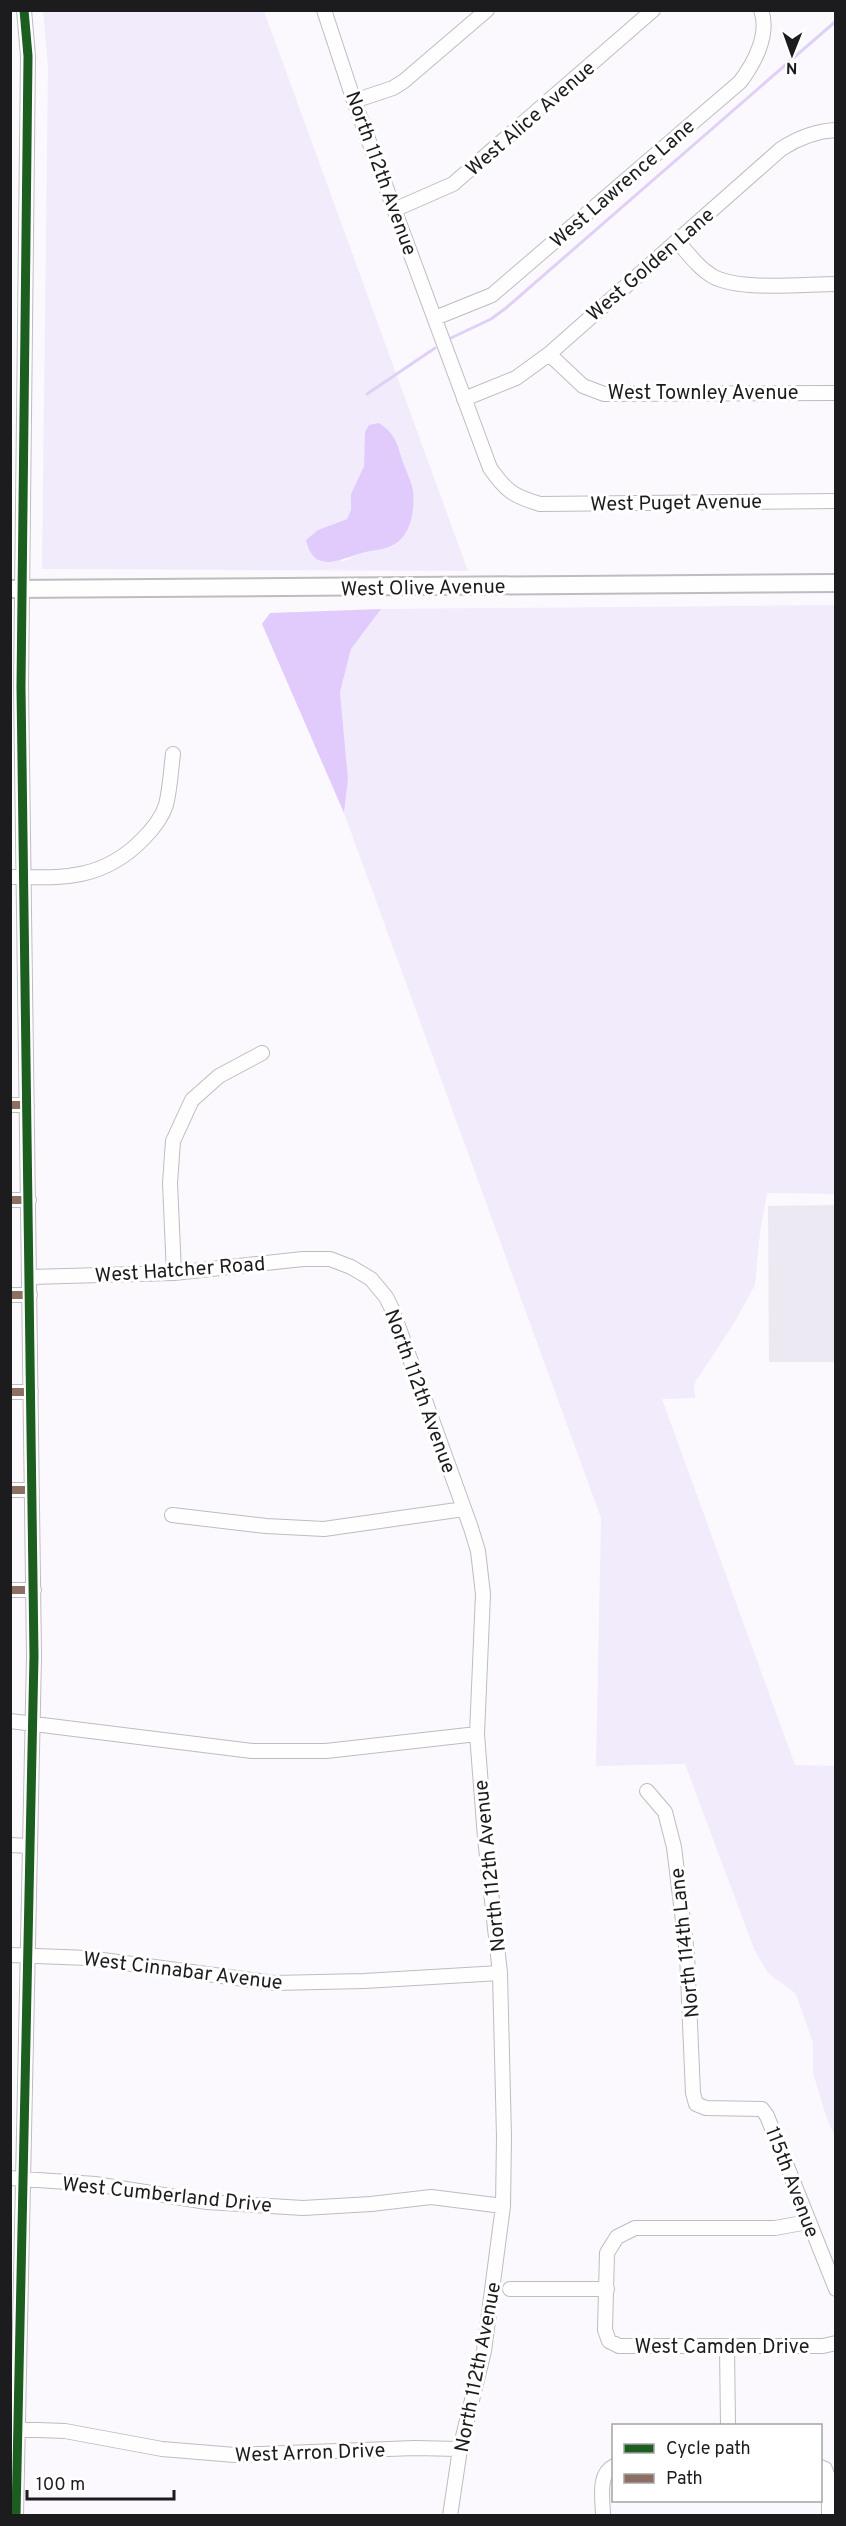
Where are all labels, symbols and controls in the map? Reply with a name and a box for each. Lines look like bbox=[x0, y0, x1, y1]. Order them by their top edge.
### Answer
north arrow bbox=[762, 24, 822, 84]
street label: West Alice Avenue bbox=[461, 56, 601, 183]
text: N bbox=[786, 57, 798, 77]
street label: North 112th Avenue bbox=[338, 88, 422, 259]
street label: West Lawrence Lane bbox=[545, 114, 701, 255]
street label: West Golden Lane bbox=[582, 203, 721, 328]
street label: West Townley Avenue bbox=[608, 381, 798, 407]
street label: West Puget Avenue bbox=[590, 490, 762, 518]
street label: West Olive Avenue bbox=[340, 575, 506, 603]
street label: West Hatcher Road bbox=[94, 1252, 266, 1290]
street label: North 112th Avenue bbox=[377, 1306, 461, 1477]
street label: North 112th Avenue bbox=[469, 1778, 513, 1953]
street label: North 114th Lane bbox=[665, 1866, 707, 2019]
street label: West Cinnabar Avenue bbox=[82, 1947, 284, 1997]
street label: 115th Avenue bbox=[758, 2124, 824, 2242]
street label: West Cumberland Drive bbox=[61, 2172, 273, 2220]
street label: North 112th Avenue bbox=[450, 2280, 508, 2455]
street label: West Camden Drive bbox=[635, 2335, 809, 2361]
legend bbox=[612, 2424, 822, 2502]
street label: West Arron Drive bbox=[234, 2438, 386, 2470]
text: Cycle path bbox=[666, 2438, 751, 2461]
scale bar bbox=[27, 2463, 174, 2501]
text: Path bbox=[666, 2468, 703, 2491]
text: 100 m bbox=[36, 2474, 85, 2497]

